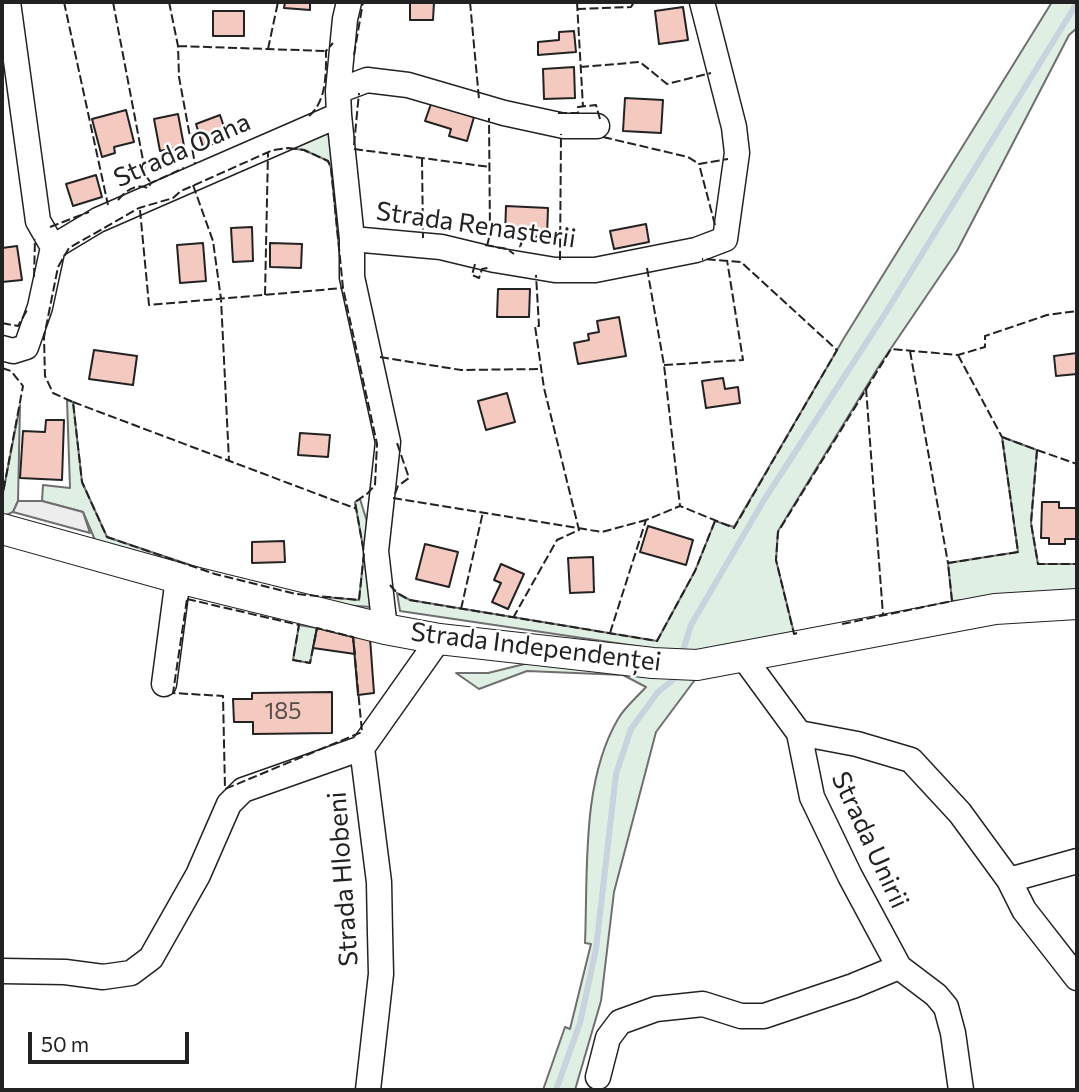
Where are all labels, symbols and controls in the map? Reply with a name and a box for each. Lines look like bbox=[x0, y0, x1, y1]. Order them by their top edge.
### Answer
street label: Strada Oana bbox=[109, 106, 255, 194]
street label: Strada Renașterii bbox=[374, 196, 578, 254]
street label: Strada Independenței bbox=[409, 616, 663, 678]
house number: 185 bbox=[264, 697, 302, 725]
street label: Strada Unirii bbox=[825, 767, 915, 913]
street label: Strada Hlobeni bbox=[321, 790, 365, 968]
scale bar bbox=[32, 1018, 192, 1062]
text: 50 m bbox=[41, 1031, 89, 1056]

